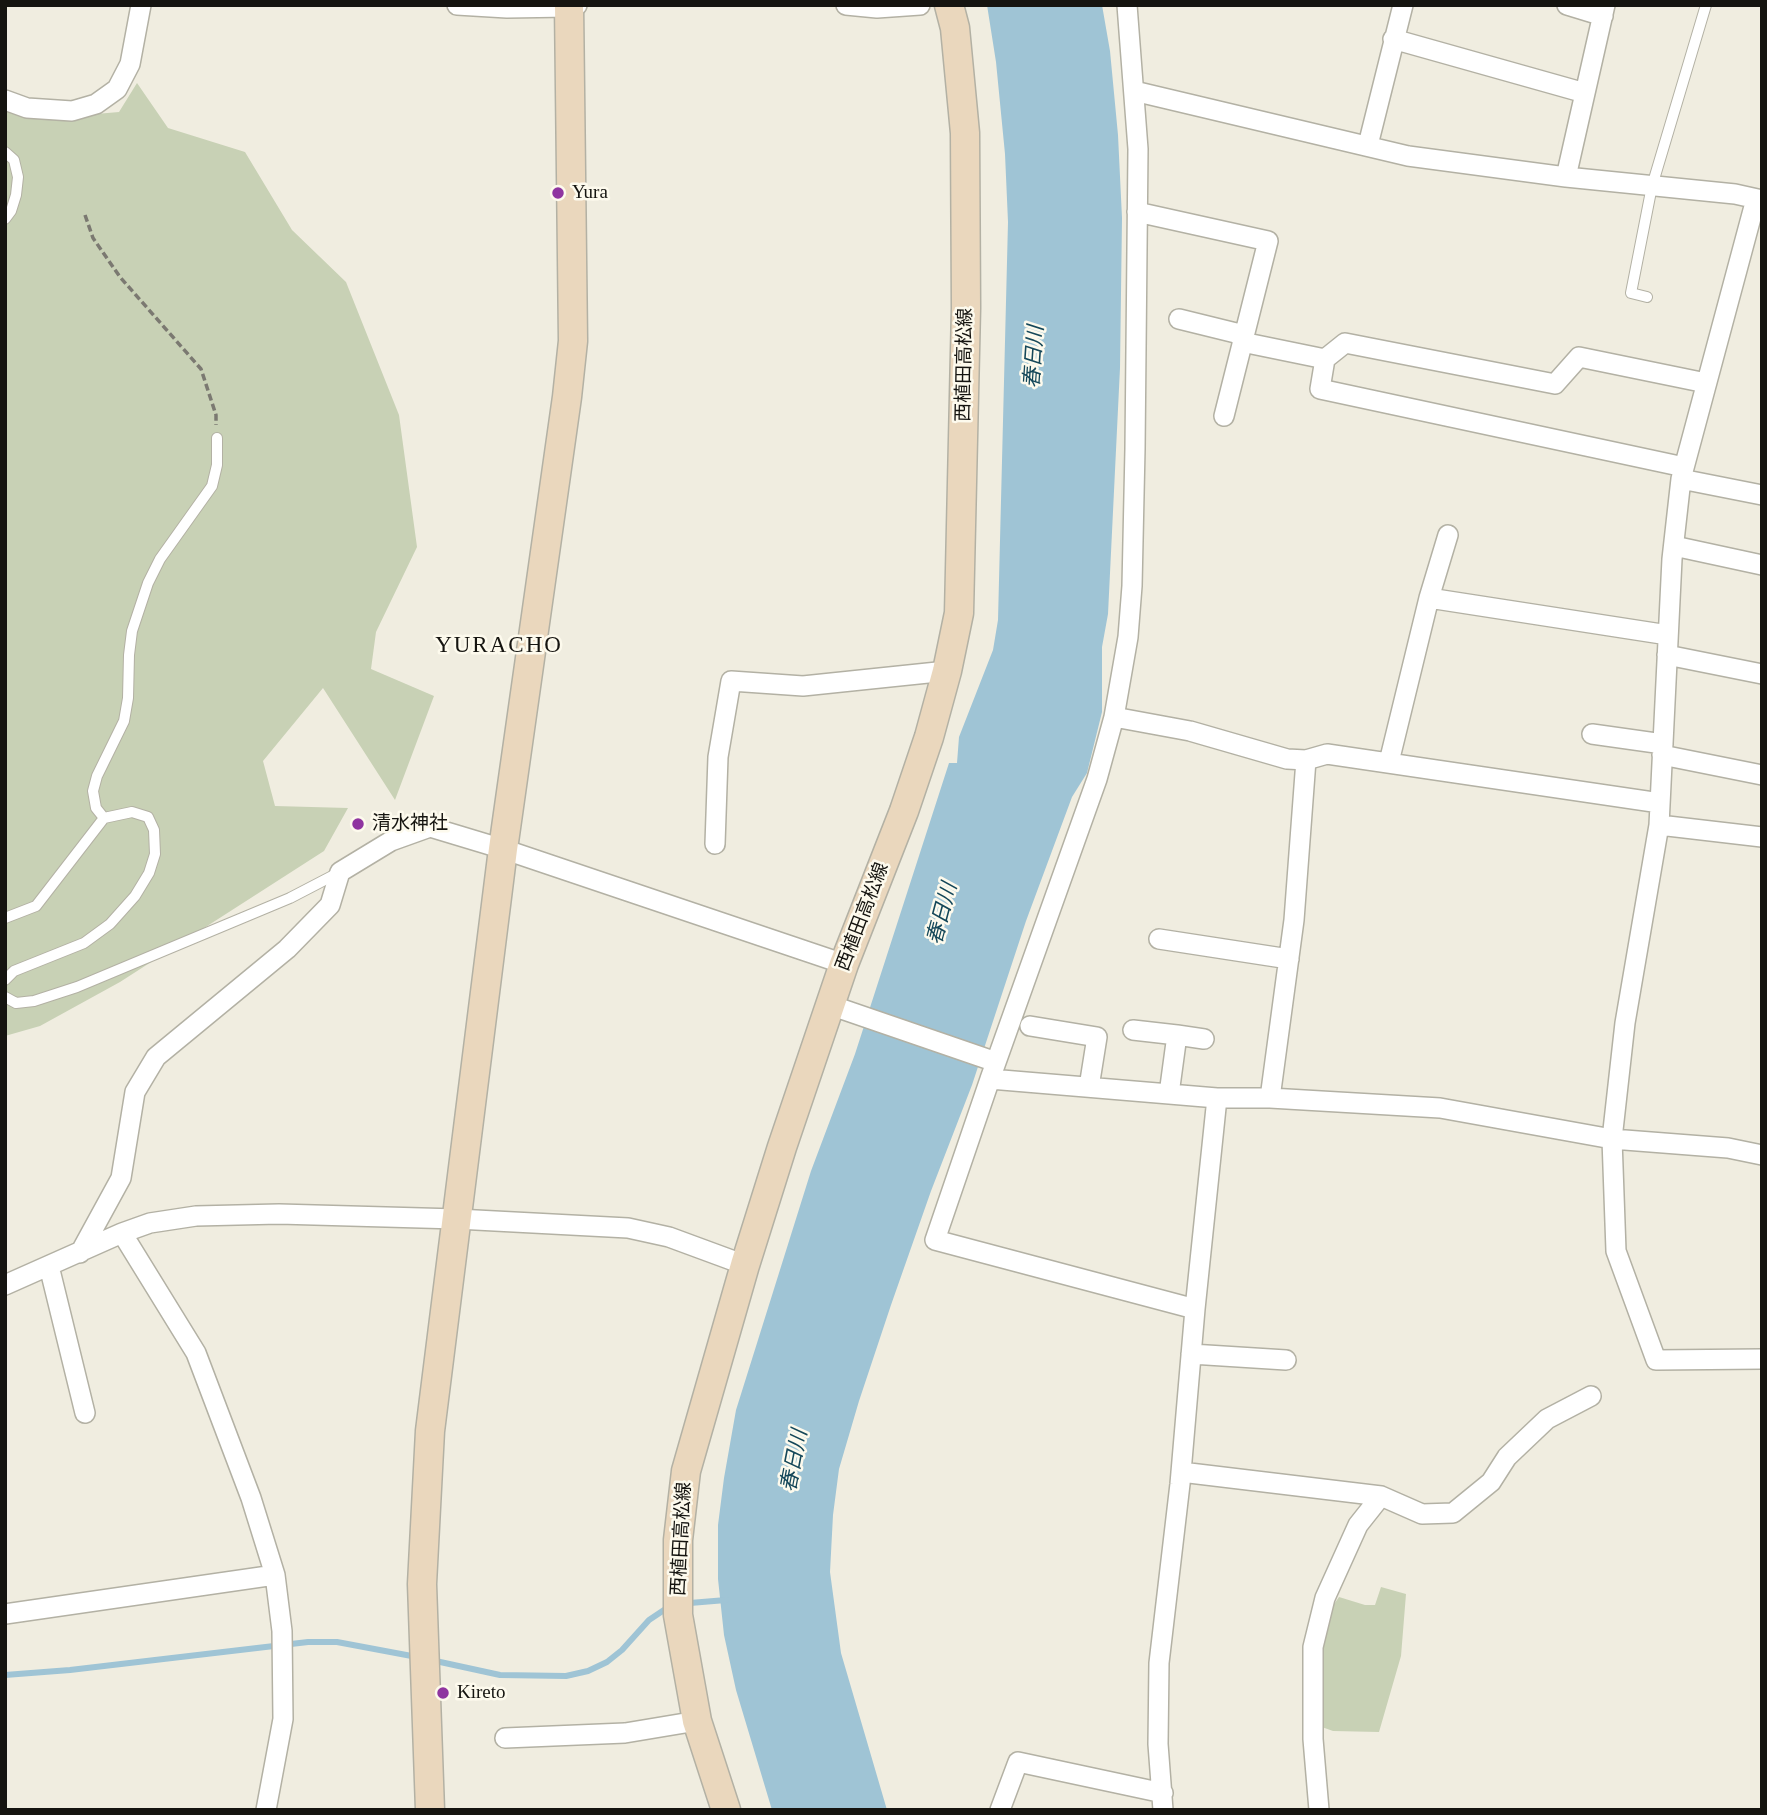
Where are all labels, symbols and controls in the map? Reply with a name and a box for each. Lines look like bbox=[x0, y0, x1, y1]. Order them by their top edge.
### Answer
place label: Yura bbox=[572, 182, 608, 204]
marker: Yura bbox=[550, 185, 566, 201]
street label: 西植田高松線 bbox=[953, 308, 977, 422]
water label: 春日川 bbox=[1020, 325, 1050, 389]
district label: YURACHO bbox=[436, 632, 562, 660]
place label: 清水神社 bbox=[372, 813, 448, 835]
marker: 清水神社 bbox=[350, 816, 366, 832]
street label: 西植田高松線 bbox=[832, 860, 894, 974]
water label: 春日川 bbox=[923, 880, 963, 948]
water label: 春日川 bbox=[777, 1428, 813, 1494]
street label: 西植田高松線 bbox=[668, 1481, 696, 1597]
place label: Kireto bbox=[457, 1682, 506, 1704]
marker: Kireto bbox=[435, 1685, 451, 1701]

